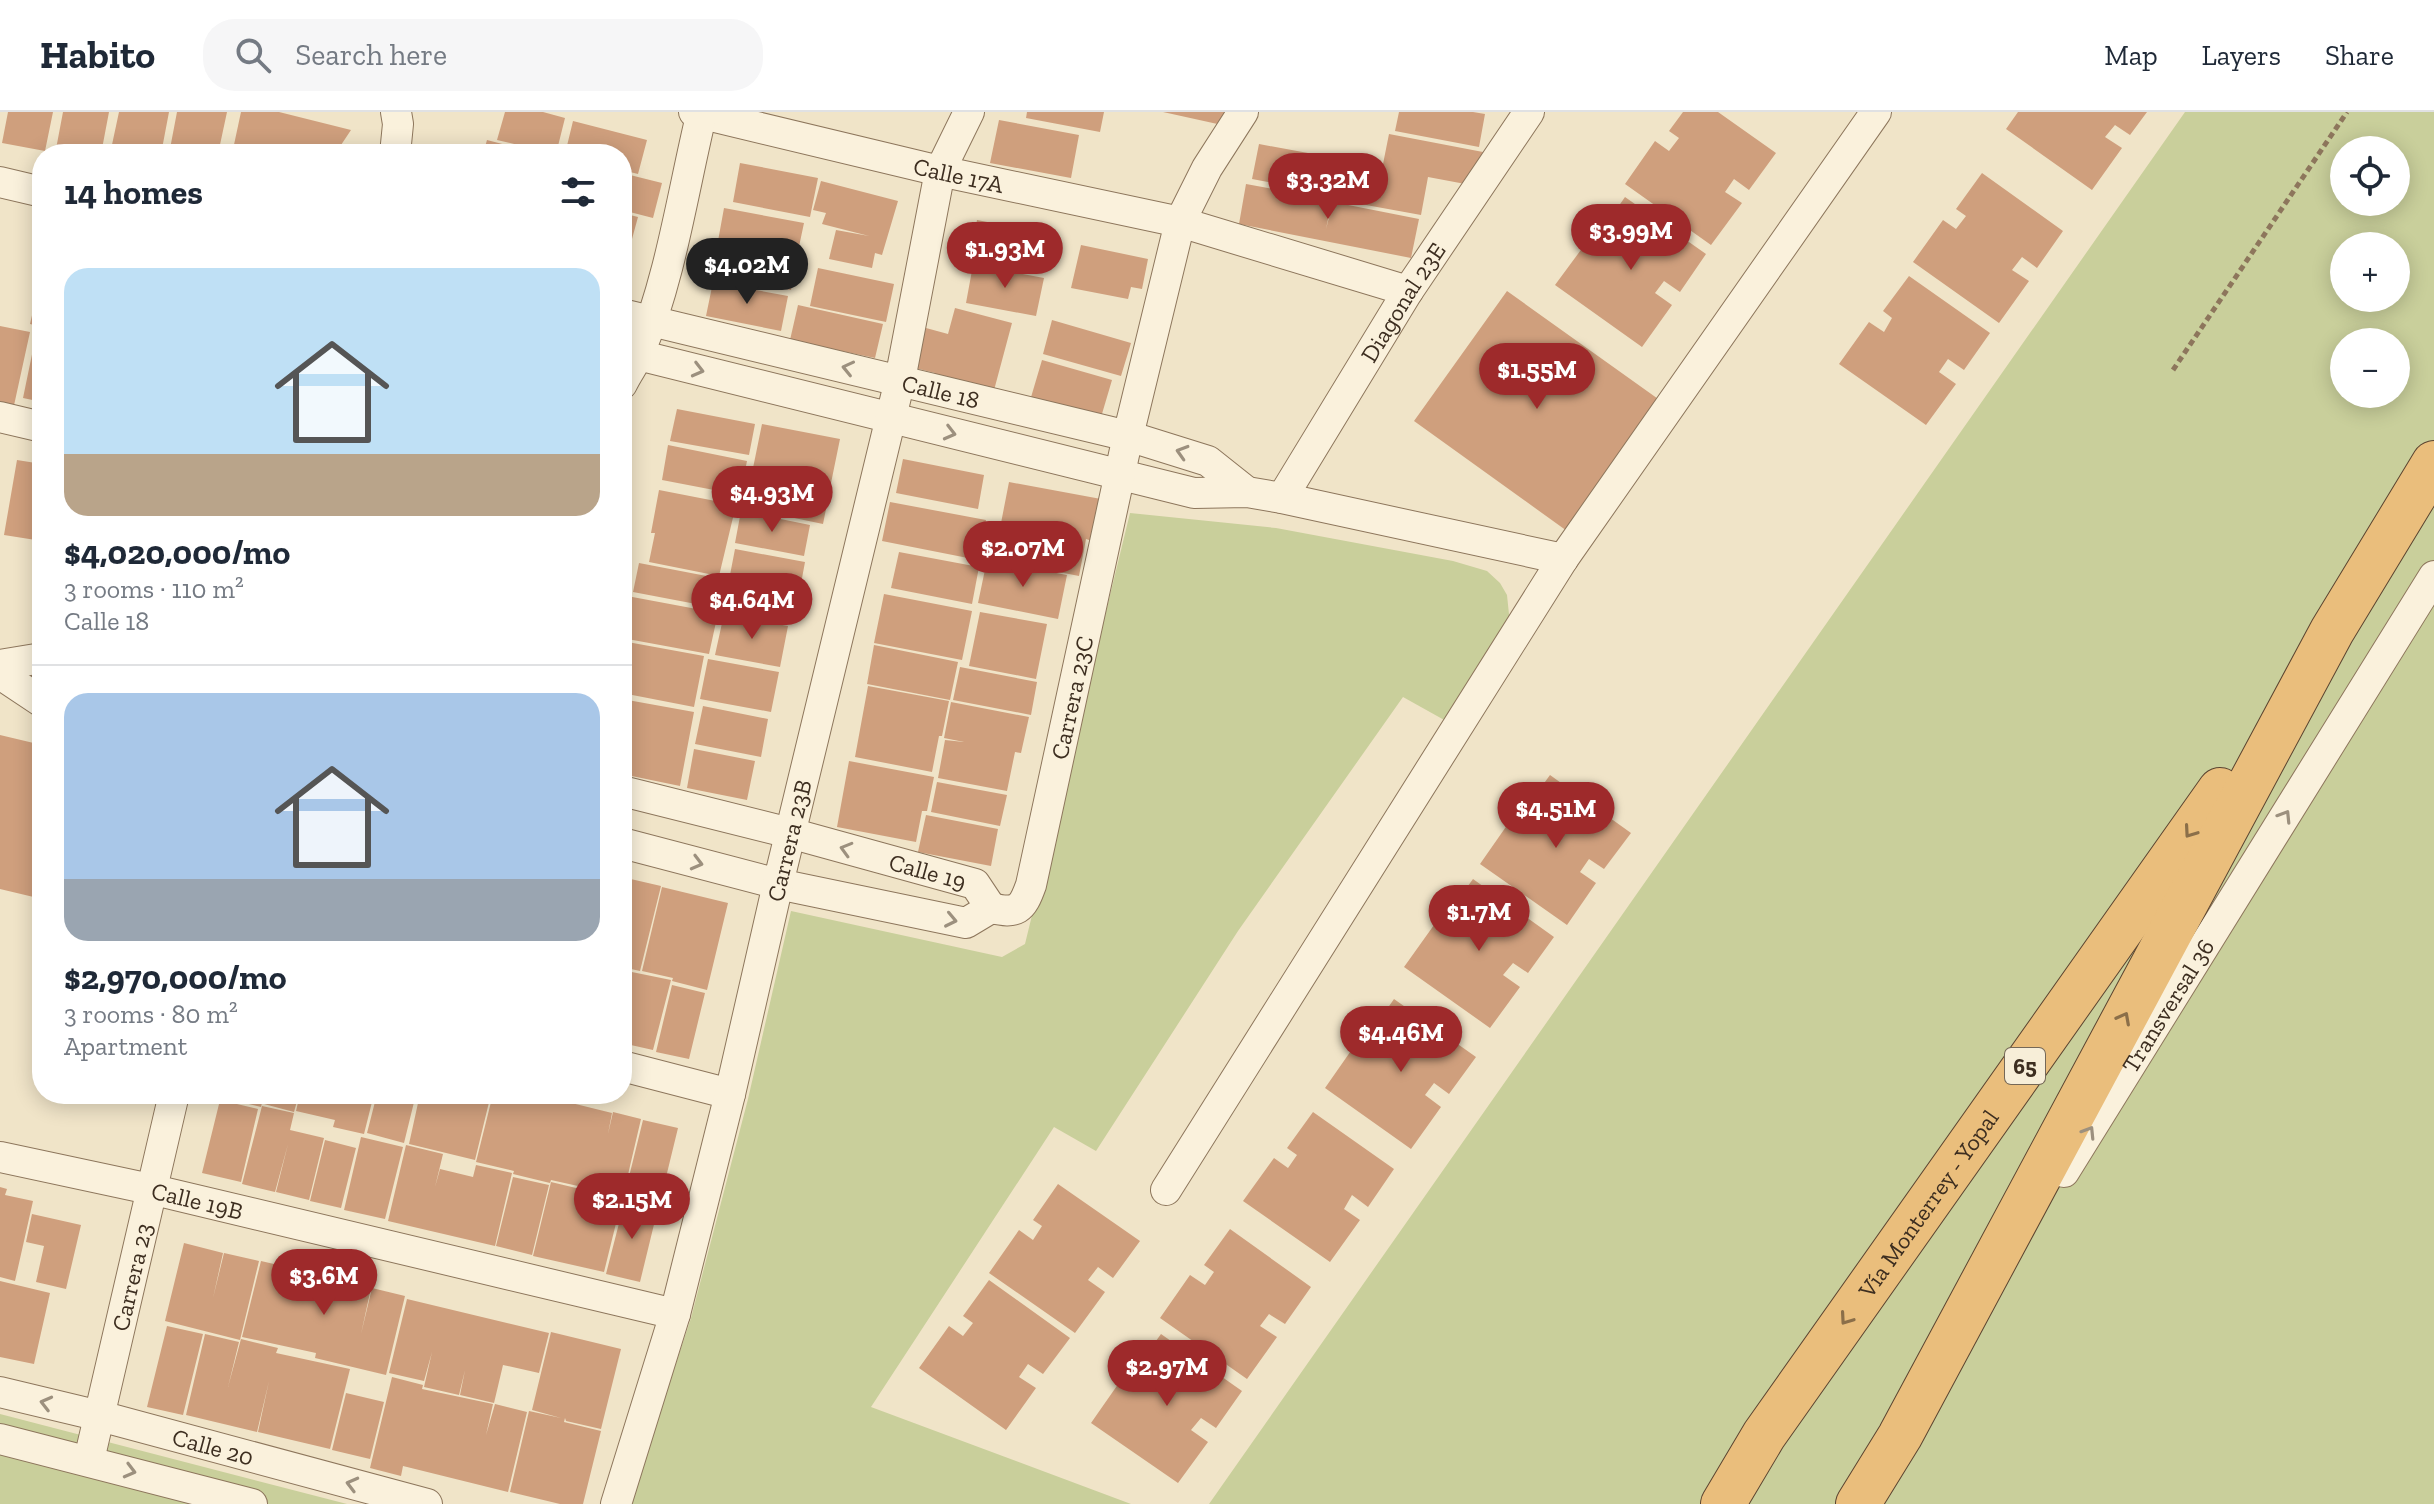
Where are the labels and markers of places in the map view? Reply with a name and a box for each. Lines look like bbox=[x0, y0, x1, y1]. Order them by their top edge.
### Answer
pin: $3.32M bbox=[1263, 153, 1393, 221]
pin: $3.99M bbox=[1566, 204, 1696, 272]
pin: $1.93M bbox=[940, 222, 1070, 290]
pin: $4.02M bbox=[682, 238, 812, 306]
pin: $1.55M bbox=[1472, 343, 1602, 411]
pin: $4.93M bbox=[707, 466, 837, 534]
pin: $2.07M bbox=[958, 521, 1088, 589]
pin: $4.64M bbox=[687, 573, 817, 641]
pin: $4.51M bbox=[1491, 782, 1621, 850]
pin: $1.7M bbox=[1423, 885, 1535, 953]
pin: $4.46M bbox=[1336, 1006, 1466, 1074]
pin: $2.15M bbox=[567, 1173, 697, 1241]
pin: $3.6M bbox=[268, 1249, 380, 1317]
pin: $2.97M bbox=[1102, 1340, 1232, 1408]

